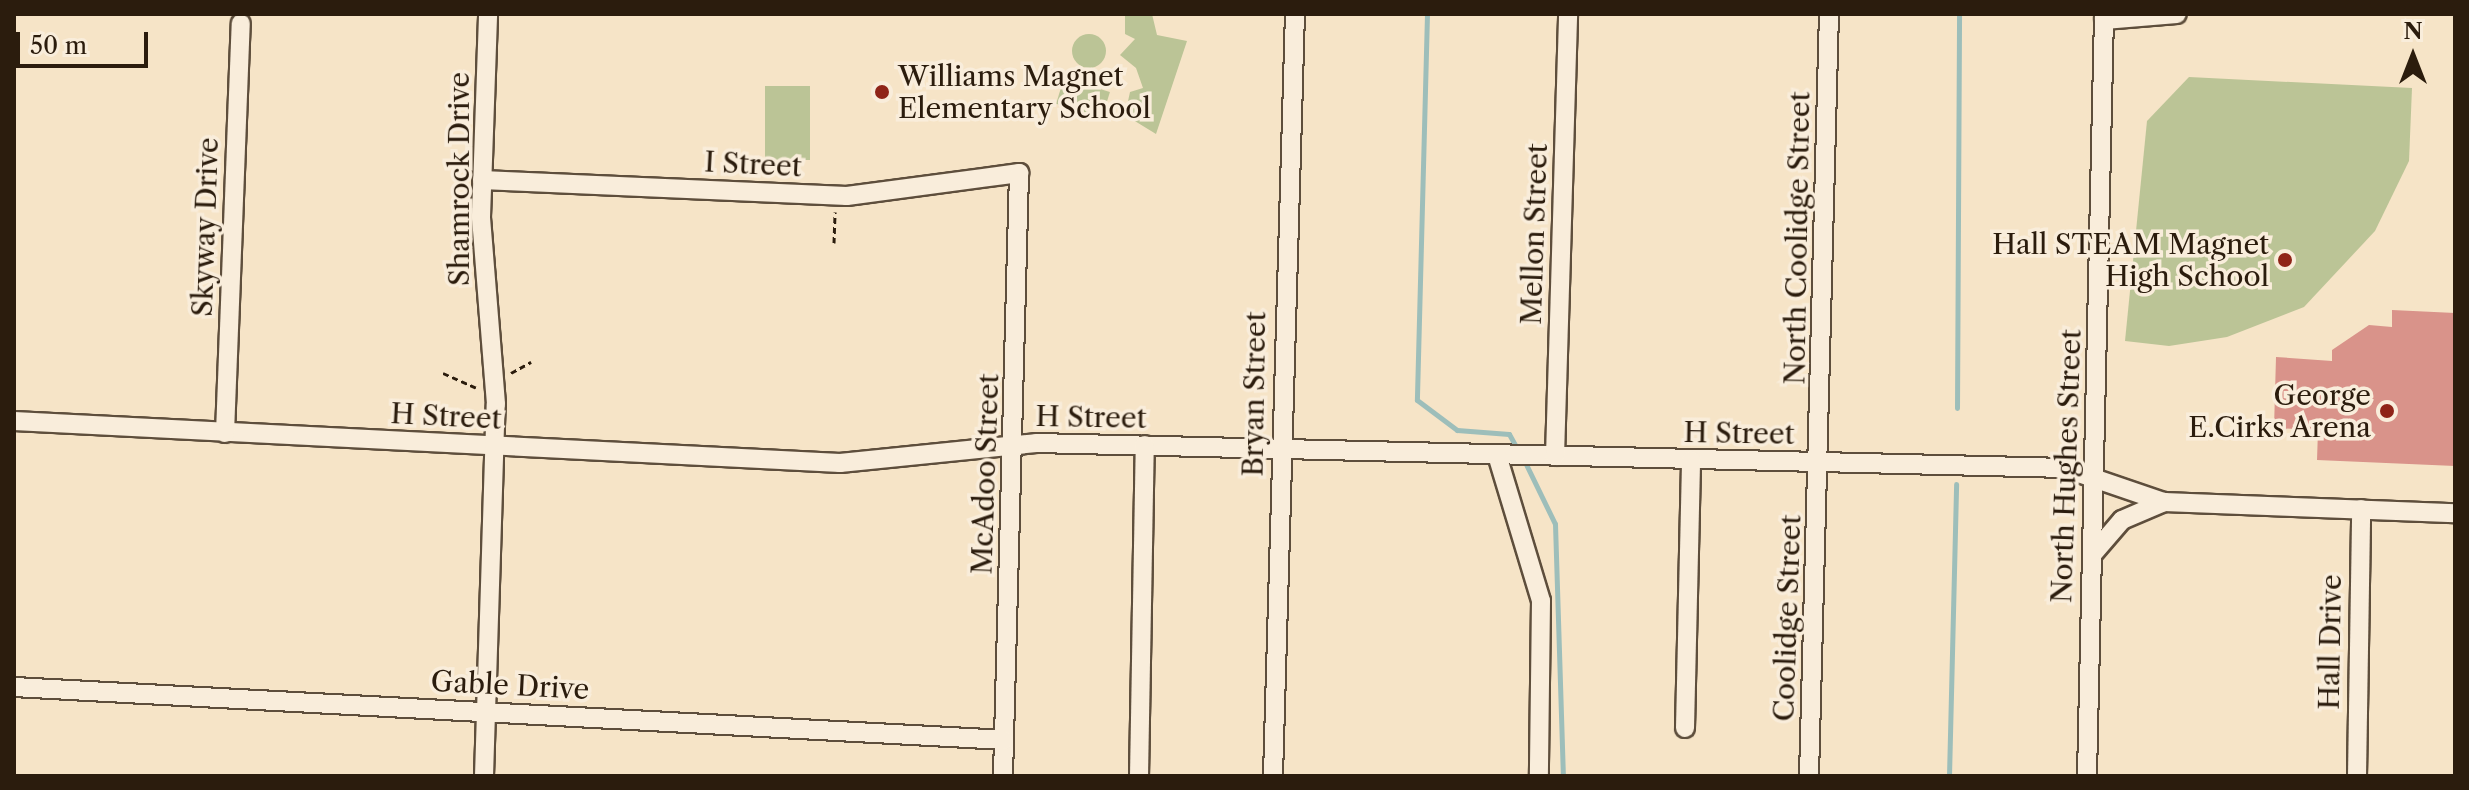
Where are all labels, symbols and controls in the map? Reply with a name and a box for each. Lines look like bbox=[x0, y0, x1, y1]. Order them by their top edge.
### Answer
scale bar bbox=[20, 16, 152, 66]
north arrow bbox=[2373, 16, 2453, 96]
text: N bbox=[2403, 18, 2423, 45]
text: 50 m bbox=[30, 31, 87, 60]
place label: Williams Magnet Elementary School bbox=[898, 59, 1152, 125]
street label: Shamrock Drive bbox=[442, 72, 476, 286]
marker: Williams Magnet Elementary School bbox=[873, 83, 891, 101]
street label: North Coolidge Street bbox=[1778, 91, 1816, 385]
street label: Skyway Drive bbox=[185, 136, 225, 318]
street label: Mellon Street bbox=[1514, 143, 1554, 325]
street label: I Street bbox=[704, 145, 802, 183]
place label: Hall STEAM Magnet High School bbox=[1992, 227, 2269, 293]
marker: Hall STEAM Magnet High School bbox=[2276, 251, 2294, 269]
street label: Bryan Street bbox=[1236, 311, 1272, 477]
street label: North Hughes Street bbox=[2044, 328, 2088, 604]
street label: McAdoo Street bbox=[965, 373, 1005, 575]
place label: George E.Cirks Arena bbox=[2187, 378, 2371, 444]
street label: H Street bbox=[390, 396, 502, 436]
street label: H Street bbox=[1035, 399, 1147, 435]
marker: George E.Cirks Arena bbox=[2378, 402, 2396, 420]
street label: H Street bbox=[1683, 415, 1795, 451]
street label: Coolidge Street bbox=[1767, 514, 1807, 722]
street label: Hall Drive bbox=[2312, 574, 2348, 710]
street label: Gable Drive bbox=[430, 664, 590, 706]

